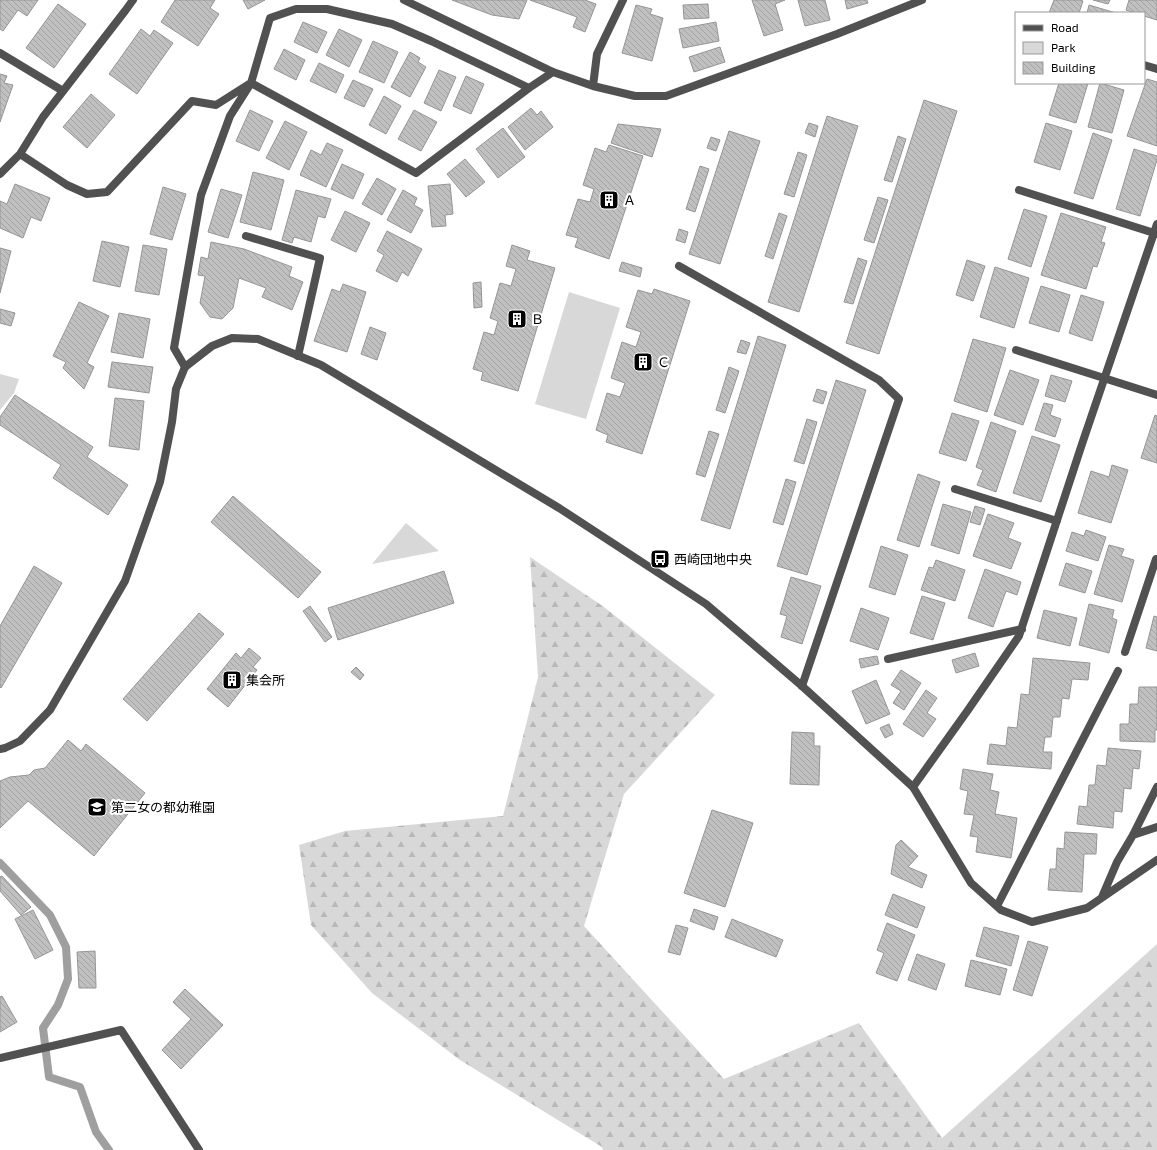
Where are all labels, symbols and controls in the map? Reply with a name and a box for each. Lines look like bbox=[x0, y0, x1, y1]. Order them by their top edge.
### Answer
legend bbox=[1015, 12, 1145, 84]
text: Road bbox=[1051, 20, 1079, 34]
text: Park bbox=[1051, 40, 1076, 54]
text: Building bbox=[1051, 60, 1096, 74]
building icon: Ａ bbox=[598, 189, 620, 211]
place label: Ａ bbox=[623, 192, 636, 208]
building icon: Ｂ bbox=[506, 308, 528, 330]
place label: Ｂ bbox=[531, 311, 544, 327]
building icon: Ｃ bbox=[632, 351, 654, 373]
place label: Ｃ bbox=[657, 354, 670, 370]
bus stop icon: 西崎団地中央 bbox=[649, 548, 671, 570]
place label: 西崎団地中央 bbox=[674, 551, 752, 567]
building icon: 集会所 bbox=[221, 669, 243, 691]
place label: 集会所 bbox=[246, 672, 285, 688]
school or university icon: 第二女の都幼稚園 bbox=[86, 796, 108, 818]
place label: 第二女の都幼稚園 bbox=[111, 799, 215, 815]

